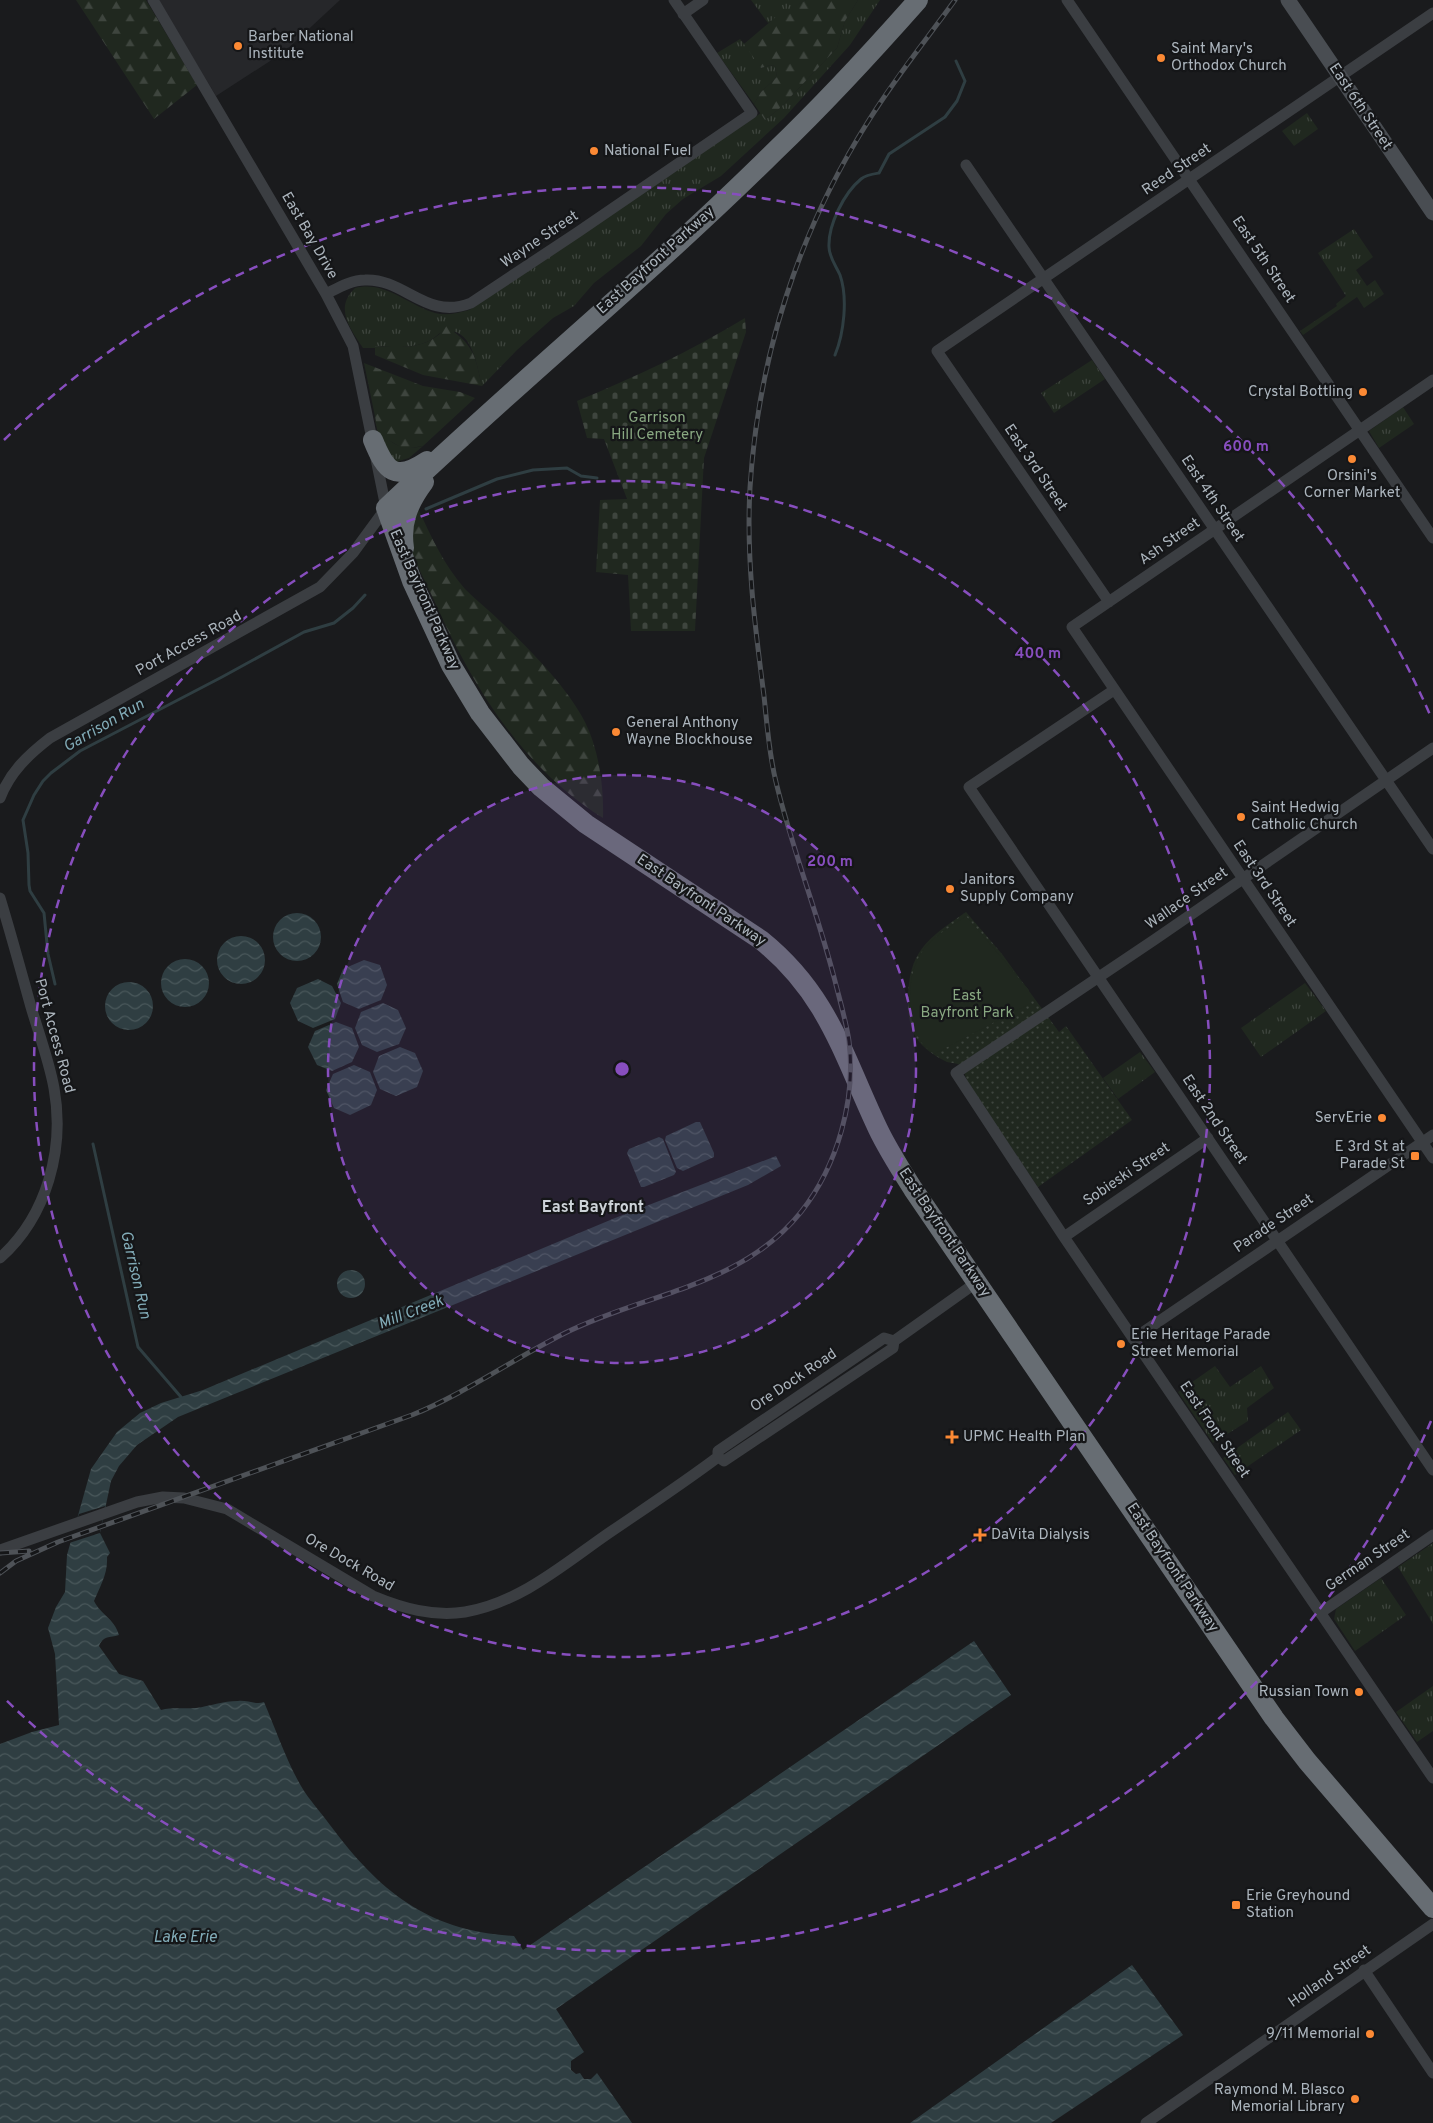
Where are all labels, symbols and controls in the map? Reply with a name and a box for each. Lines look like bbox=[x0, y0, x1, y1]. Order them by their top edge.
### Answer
place label: Barber National Institute bbox=[248, 28, 354, 64]
marker: Barber National Institute bbox=[232, 40, 244, 52]
place label: Saint Mary's Orthodox Church bbox=[1171, 40, 1287, 76]
marker: Saint Mary's Orthodox Church bbox=[1155, 52, 1167, 64]
street label: East 6th Street bbox=[1324, 60, 1396, 154]
street label: Reed Street bbox=[1139, 140, 1215, 200]
place label: National Fuel bbox=[604, 142, 691, 161]
marker: National Fuel bbox=[588, 145, 600, 157]
street label: East Bay Drive bbox=[276, 189, 342, 283]
street label: East Bayfront Parkway bbox=[593, 203, 719, 319]
street label: Wayne Street bbox=[497, 207, 583, 273]
street label: East 5th Street bbox=[1227, 213, 1299, 307]
place label: Crystal Bottling bbox=[1248, 383, 1353, 402]
marker: Crystal Bottling bbox=[1357, 386, 1369, 398]
park label: Garrison Hill Cemetery bbox=[611, 409, 703, 445]
street label: East 3rd Street bbox=[999, 421, 1071, 515]
text: 600 m bbox=[1223, 438, 1269, 457]
street label: East 4th Street bbox=[1176, 452, 1248, 546]
marker: Orsini's Corner Market bbox=[1346, 453, 1358, 465]
place label: Orsini's Corner Market bbox=[1304, 467, 1400, 503]
street label: Ash Street bbox=[1136, 514, 1204, 570]
street label: East Bayfront Parkway bbox=[384, 527, 464, 673]
street label: Port Access Road bbox=[133, 607, 245, 681]
text: 400 m bbox=[1015, 645, 1061, 664]
water label: Garrison Run bbox=[60, 695, 148, 757]
place label: General Anthony Wayne Blockhouse bbox=[626, 714, 753, 750]
marker: General Anthony Wayne Blockhouse bbox=[610, 726, 622, 738]
place label: Saint Hedwig Catholic Church bbox=[1251, 799, 1358, 835]
marker: Saint Hedwig Catholic Church bbox=[1235, 811, 1247, 823]
street label: East 3rd Street bbox=[1228, 837, 1300, 931]
street label: East Bayfront Parkway bbox=[633, 851, 769, 951]
text: 200 m bbox=[807, 853, 853, 872]
street label: Wallace Street bbox=[1142, 864, 1232, 934]
place label: Janitors Supply Company bbox=[960, 871, 1074, 907]
marker: Janitors Supply Company bbox=[944, 883, 956, 895]
street label: Port Access Road bbox=[30, 977, 78, 1095]
park label: East Bayfront Park bbox=[921, 987, 1013, 1023]
centre of rings bbox=[613, 1060, 631, 1078]
street label: East 2nd Street bbox=[1177, 1072, 1251, 1168]
place label: ServErie bbox=[1315, 1109, 1372, 1128]
marker: ServErie bbox=[1376, 1112, 1388, 1124]
place label: E 3rd St at Parade St bbox=[1335, 1138, 1405, 1174]
street label: Sobieski Street bbox=[1080, 1139, 1174, 1211]
marker: E 3rd St at Parade St bbox=[1409, 1150, 1421, 1162]
street label: East Bayfront Parkway bbox=[894, 1165, 994, 1301]
street label: Parade Street bbox=[1230, 1190, 1318, 1258]
district label: East Bayfront bbox=[542, 1198, 644, 1218]
water label: Garrison Run bbox=[115, 1229, 155, 1321]
water label: Mill Creek bbox=[376, 1291, 447, 1335]
place label: Erie Heritage Parade Street Memorial bbox=[1131, 1326, 1270, 1362]
marker: Erie Heritage Parade Street Memorial bbox=[1115, 1338, 1127, 1350]
street label: Ore Dock Road bbox=[747, 1345, 841, 1417]
street label: East Front Street bbox=[1175, 1378, 1253, 1482]
place label: UPMC Health Plan bbox=[963, 1428, 1086, 1447]
marker: UPMC Health Plan bbox=[945, 1430, 959, 1444]
street label: East Bayfront Parkway bbox=[1122, 1500, 1222, 1636]
place label: DaVita Dialysis bbox=[991, 1526, 1090, 1545]
street label: German Street bbox=[1322, 1526, 1414, 1596]
marker: DaVita Dialysis bbox=[973, 1528, 987, 1542]
street label: Ore Dock Road bbox=[301, 1530, 397, 1596]
place label: Russian Town bbox=[1259, 1683, 1349, 1702]
marker: Russian Town bbox=[1353, 1686, 1365, 1698]
place label: Erie Greyhound Station bbox=[1246, 1887, 1350, 1923]
marker: Erie Greyhound Station bbox=[1230, 1899, 1242, 1911]
water label: Lake Erie bbox=[153, 1928, 217, 1948]
street label: Holland Street bbox=[1285, 1941, 1375, 2013]
place label: 9/11 Memorial bbox=[1266, 2025, 1360, 2044]
marker: 9/11 Memorial bbox=[1364, 2028, 1376, 2040]
place label: Raymond M. Blasco Memorial Library bbox=[1214, 2081, 1345, 2117]
marker: Raymond M. Blasco Memorial Library bbox=[1349, 2093, 1361, 2105]

